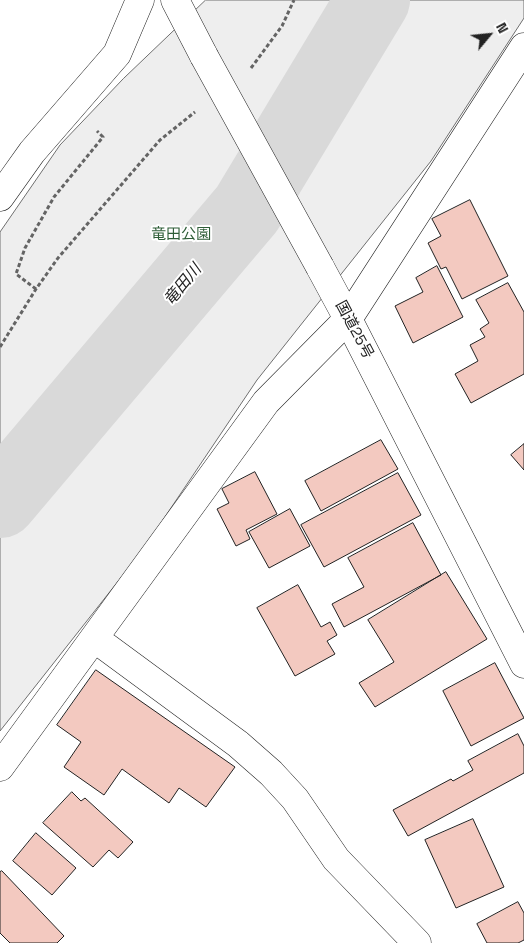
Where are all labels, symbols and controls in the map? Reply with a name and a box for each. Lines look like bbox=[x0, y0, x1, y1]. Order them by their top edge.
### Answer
north arrow bbox=[464, 10, 514, 60]
text: N bbox=[492, 20, 512, 36]
park label: 竜田公園 bbox=[151, 226, 211, 244]
water label: 竜田川 bbox=[160, 260, 206, 310]
street label: 国道25号 bbox=[331, 298, 377, 362]

